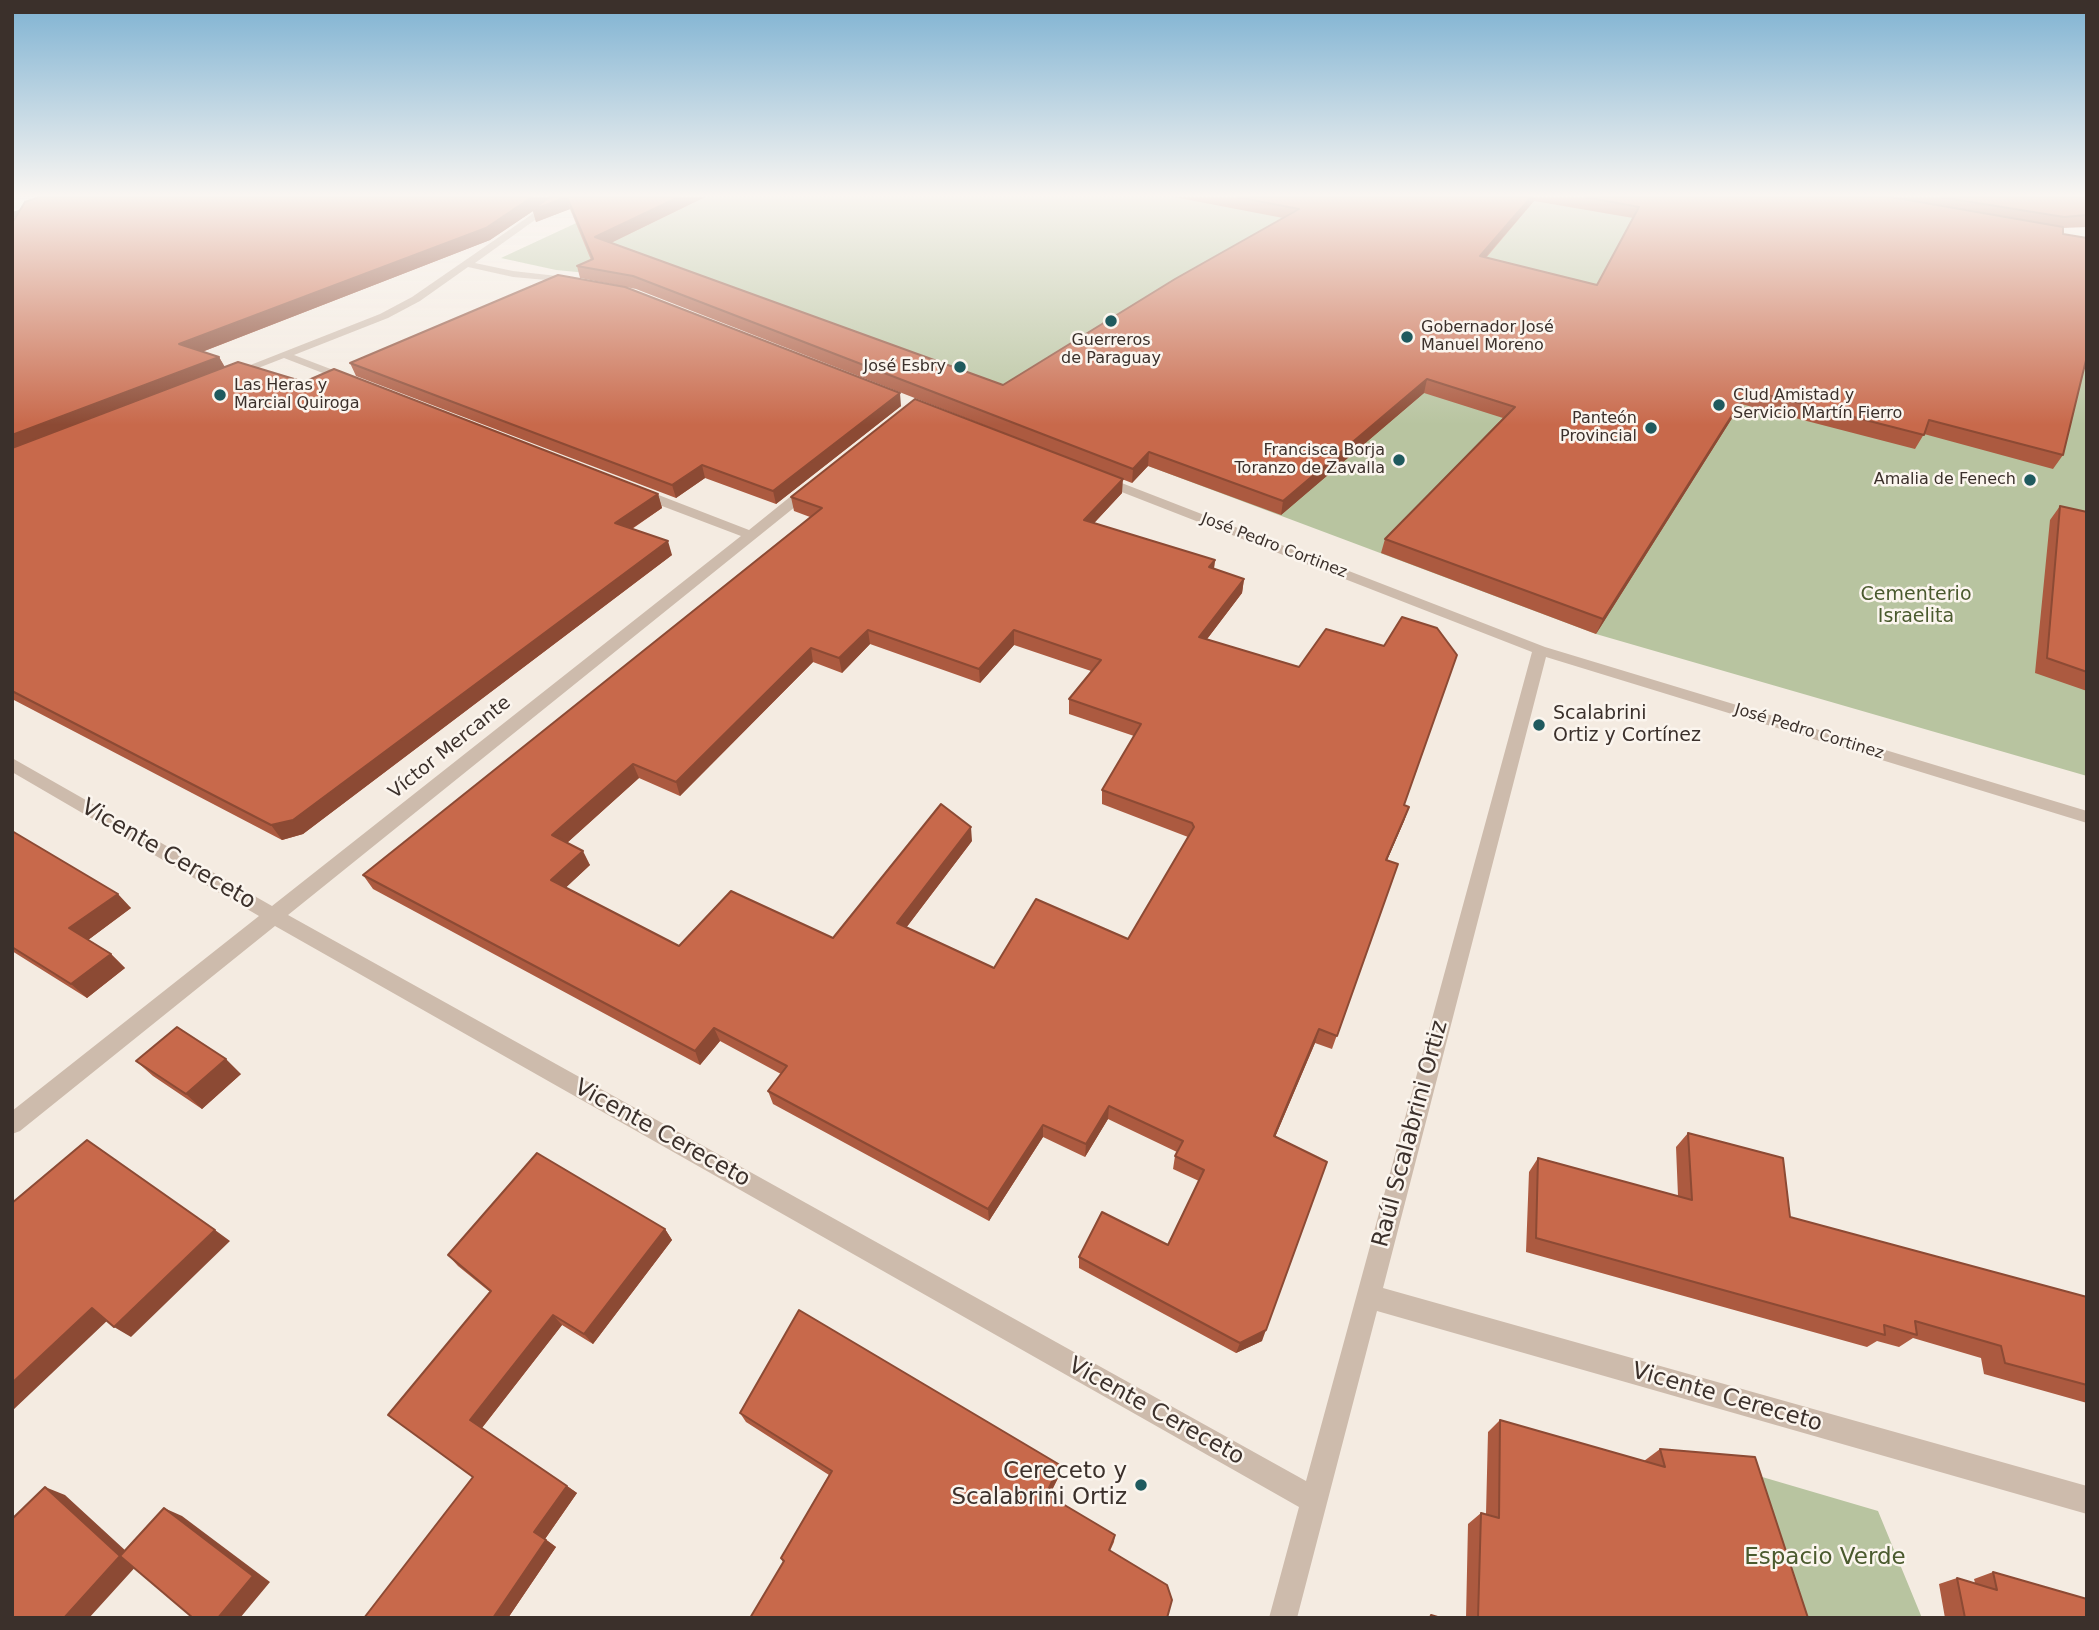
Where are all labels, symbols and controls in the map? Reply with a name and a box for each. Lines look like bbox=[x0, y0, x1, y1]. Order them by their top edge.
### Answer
marker: Guerreros de Paraguay bbox=[1103, 313, 1119, 329]
place label: Gobernador José Manuel Moreno bbox=[1421, 318, 1554, 356]
marker: Gobernador José Manuel Moreno bbox=[1399, 329, 1415, 345]
place label: Guerreros de Paraguay bbox=[1061, 331, 1161, 369]
place label: José Esbry bbox=[864, 357, 946, 377]
marker: José Esbry bbox=[952, 359, 968, 375]
place label: Las Heras y Marcial Quiroga bbox=[234, 376, 360, 414]
place label: Clud Amistad y Servicio Martín Fierro bbox=[1733, 386, 1902, 424]
marker: Las Heras y Marcial Quiroga bbox=[212, 387, 228, 403]
marker: Clud Amistad y Servicio Martín Fierro bbox=[1711, 397, 1727, 413]
place label: Panteón Provincial bbox=[1560, 409, 1637, 447]
marker: Panteón Provincial bbox=[1643, 420, 1659, 436]
place label: Francisca Borja Toranzo de Zavalla bbox=[1235, 441, 1385, 479]
marker: Francisca Borja Toranzo de Zavalla bbox=[1391, 452, 1407, 468]
place label: Amalia de Fenech bbox=[1874, 470, 2016, 490]
marker: Amalia de Fenech bbox=[2022, 472, 2038, 488]
street label: José Pedro Cortinez bbox=[1198, 509, 1350, 583]
park label: Cementerio Israelita bbox=[1860, 584, 1972, 628]
street label: Víctor Mercante bbox=[384, 692, 516, 804]
street label: José Pedro Cortinez bbox=[1732, 700, 1886, 764]
place label: Scalabrini Ortiz y Cortínez bbox=[1553, 703, 1701, 747]
marker: Scalabrini Ortiz y Cortínez bbox=[1531, 717, 1547, 733]
street label: Vicente Cereceto bbox=[76, 794, 260, 916]
street label: Raúl Scalabrini Ortiz bbox=[1367, 1018, 1455, 1250]
street label: Vicente Cereceto bbox=[569, 1074, 755, 1194]
street label: Vicente Cereceto bbox=[1063, 1352, 1249, 1472]
street label: Vicente Cereceto bbox=[1629, 1358, 1825, 1438]
place label: Cereceto y Scalabrini Ortiz bbox=[951, 1458, 1127, 1512]
marker: Cereceto y Scalabrini Ortiz bbox=[1133, 1477, 1149, 1493]
park label: Espacio Verde bbox=[1744, 1544, 1906, 1572]

